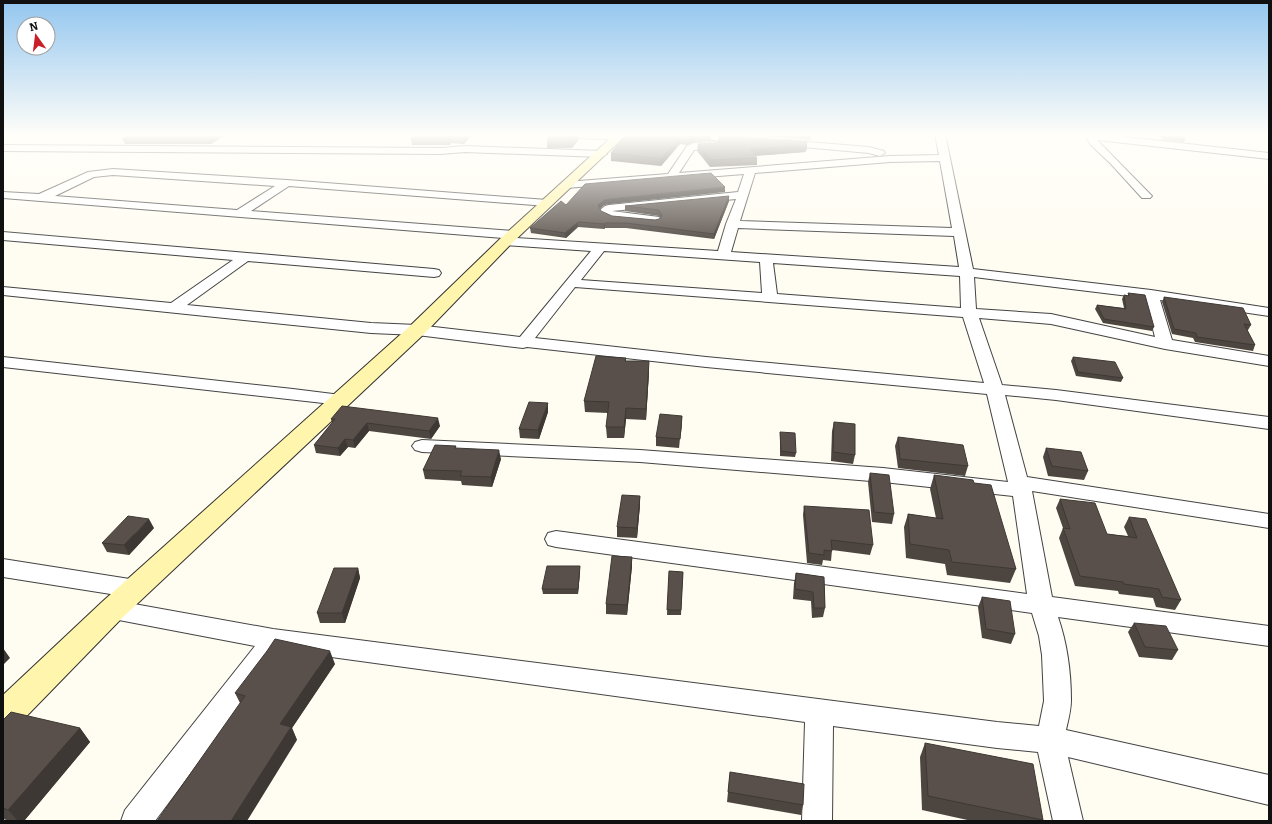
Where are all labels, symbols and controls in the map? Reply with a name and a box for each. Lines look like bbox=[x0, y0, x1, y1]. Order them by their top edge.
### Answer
north arrow bbox=[16, 16, 56, 56]
text: N bbox=[28, 19, 40, 34]

